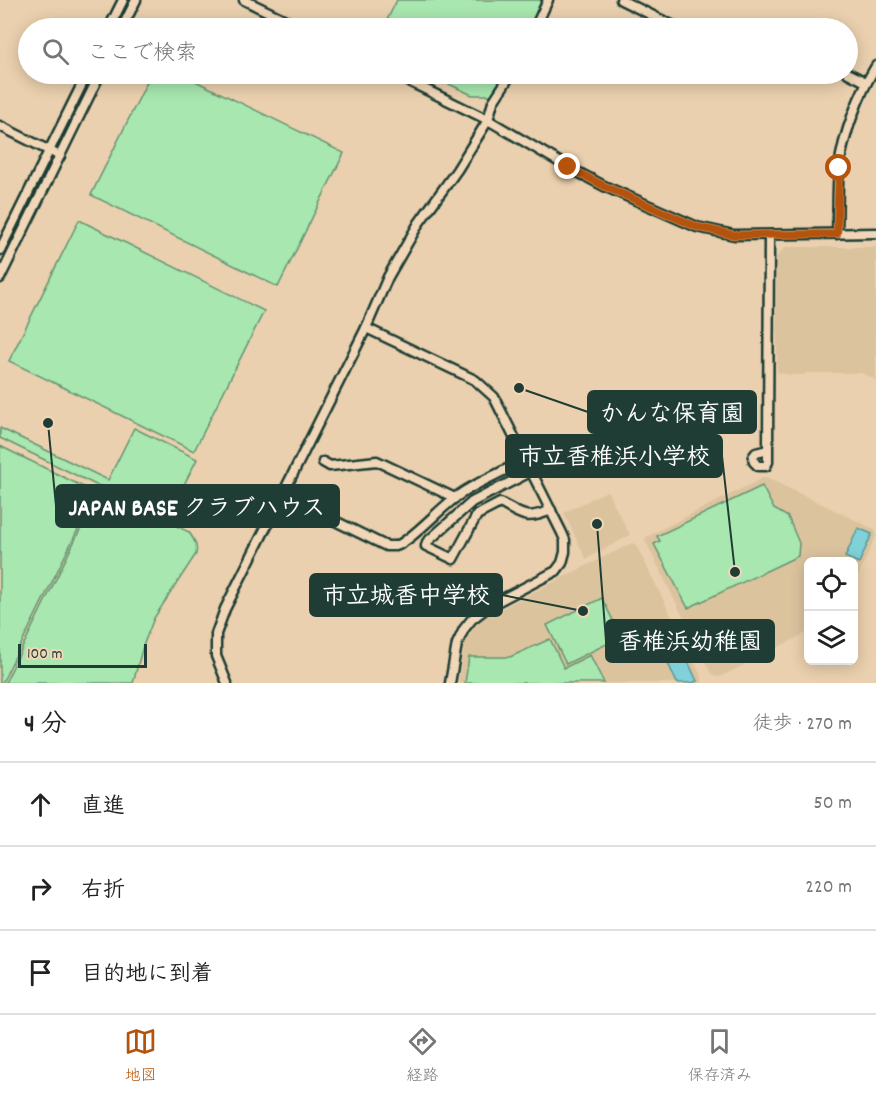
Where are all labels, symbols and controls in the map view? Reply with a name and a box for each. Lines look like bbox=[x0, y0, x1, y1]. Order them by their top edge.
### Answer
search box bbox=[18, 18, 858, 84]
icon: search bbox=[39, 35, 72, 68]
text: ここで検索 bbox=[87, 39, 197, 70]
route end bbox=[554, 153, 580, 179]
route start bbox=[825, 154, 851, 180]
callout: かんな保育園 bbox=[588, 391, 756, 433]
text: かんな保育園 bbox=[600, 399, 744, 433]
callout: 市立香椎浜小学校 bbox=[506, 435, 722, 477]
text: 市立香椎浜小学校 bbox=[518, 442, 710, 476]
callout: JAPAN BASE クラブハウス bbox=[56, 485, 339, 527]
text: JAPAN BASE クラブハウス bbox=[68, 493, 326, 527]
map controls bbox=[804, 557, 858, 665]
button: locate bbox=[804, 557, 858, 611]
callout: 市立城香中学校 bbox=[310, 574, 502, 616]
text: 市立城香中学校 bbox=[322, 581, 490, 615]
button: layers bbox=[804, 611, 858, 665]
callout: 香椎浜幼稚園 bbox=[606, 620, 774, 662]
text: 香椎浜幼稚園 bbox=[618, 627, 762, 661]
scale bar bbox=[18, 641, 147, 668]
text: 100 m bbox=[27, 643, 63, 666]
text: 4 分 bbox=[24, 707, 67, 744]
text: 徒歩 · 270 m bbox=[753, 711, 852, 739]
icon: ahead bbox=[24, 788, 57, 821]
text: 50 m bbox=[814, 790, 852, 818]
text: 直進 bbox=[81, 792, 125, 823]
icon: right bbox=[24, 872, 57, 905]
text: 220 m bbox=[805, 874, 852, 902]
text: 右折 bbox=[81, 876, 125, 907]
icon: arrive bbox=[24, 956, 57, 989]
text: 目的地に到着 bbox=[81, 960, 213, 991]
tab: 地図 bbox=[124, 1025, 157, 1088]
tab: 経路 bbox=[406, 1025, 439, 1088]
tab: 保存済み bbox=[688, 1025, 752, 1088]

